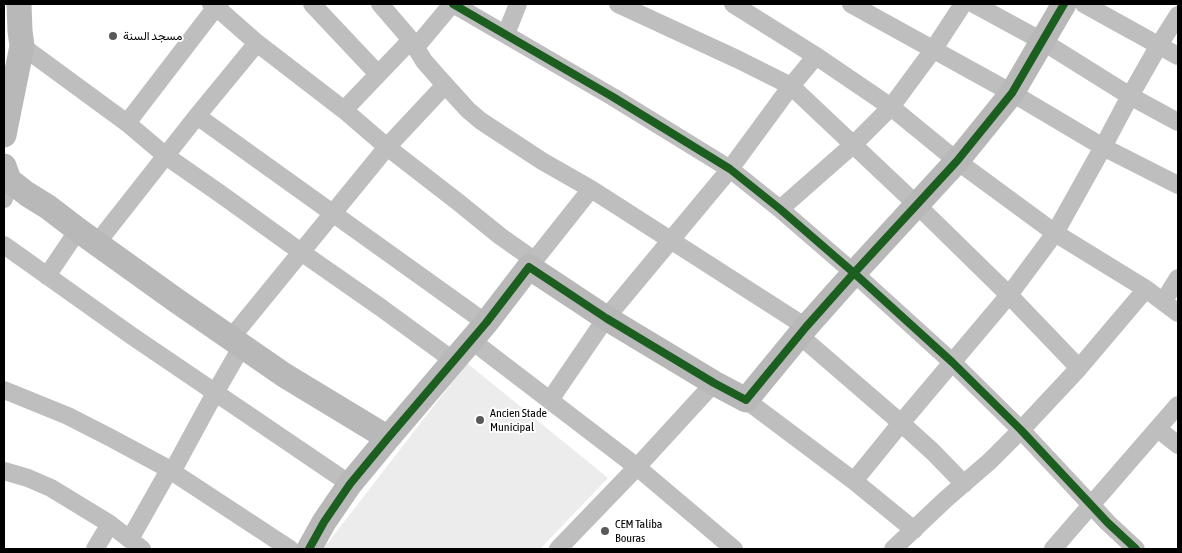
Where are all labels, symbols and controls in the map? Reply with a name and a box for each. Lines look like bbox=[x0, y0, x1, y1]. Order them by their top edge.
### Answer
place label: مسجد السنة bbox=[123, 29, 182, 43]
marker: مسجد السنة bbox=[107, 30, 119, 42]
place label: Ancien Stade Municipal bbox=[490, 406, 547, 434]
marker: Ancien Stade Municipal bbox=[474, 414, 486, 426]
place label: CEM Taliba Bouras bbox=[615, 517, 662, 545]
marker: CEM Taliba Bouras bbox=[599, 525, 611, 537]

